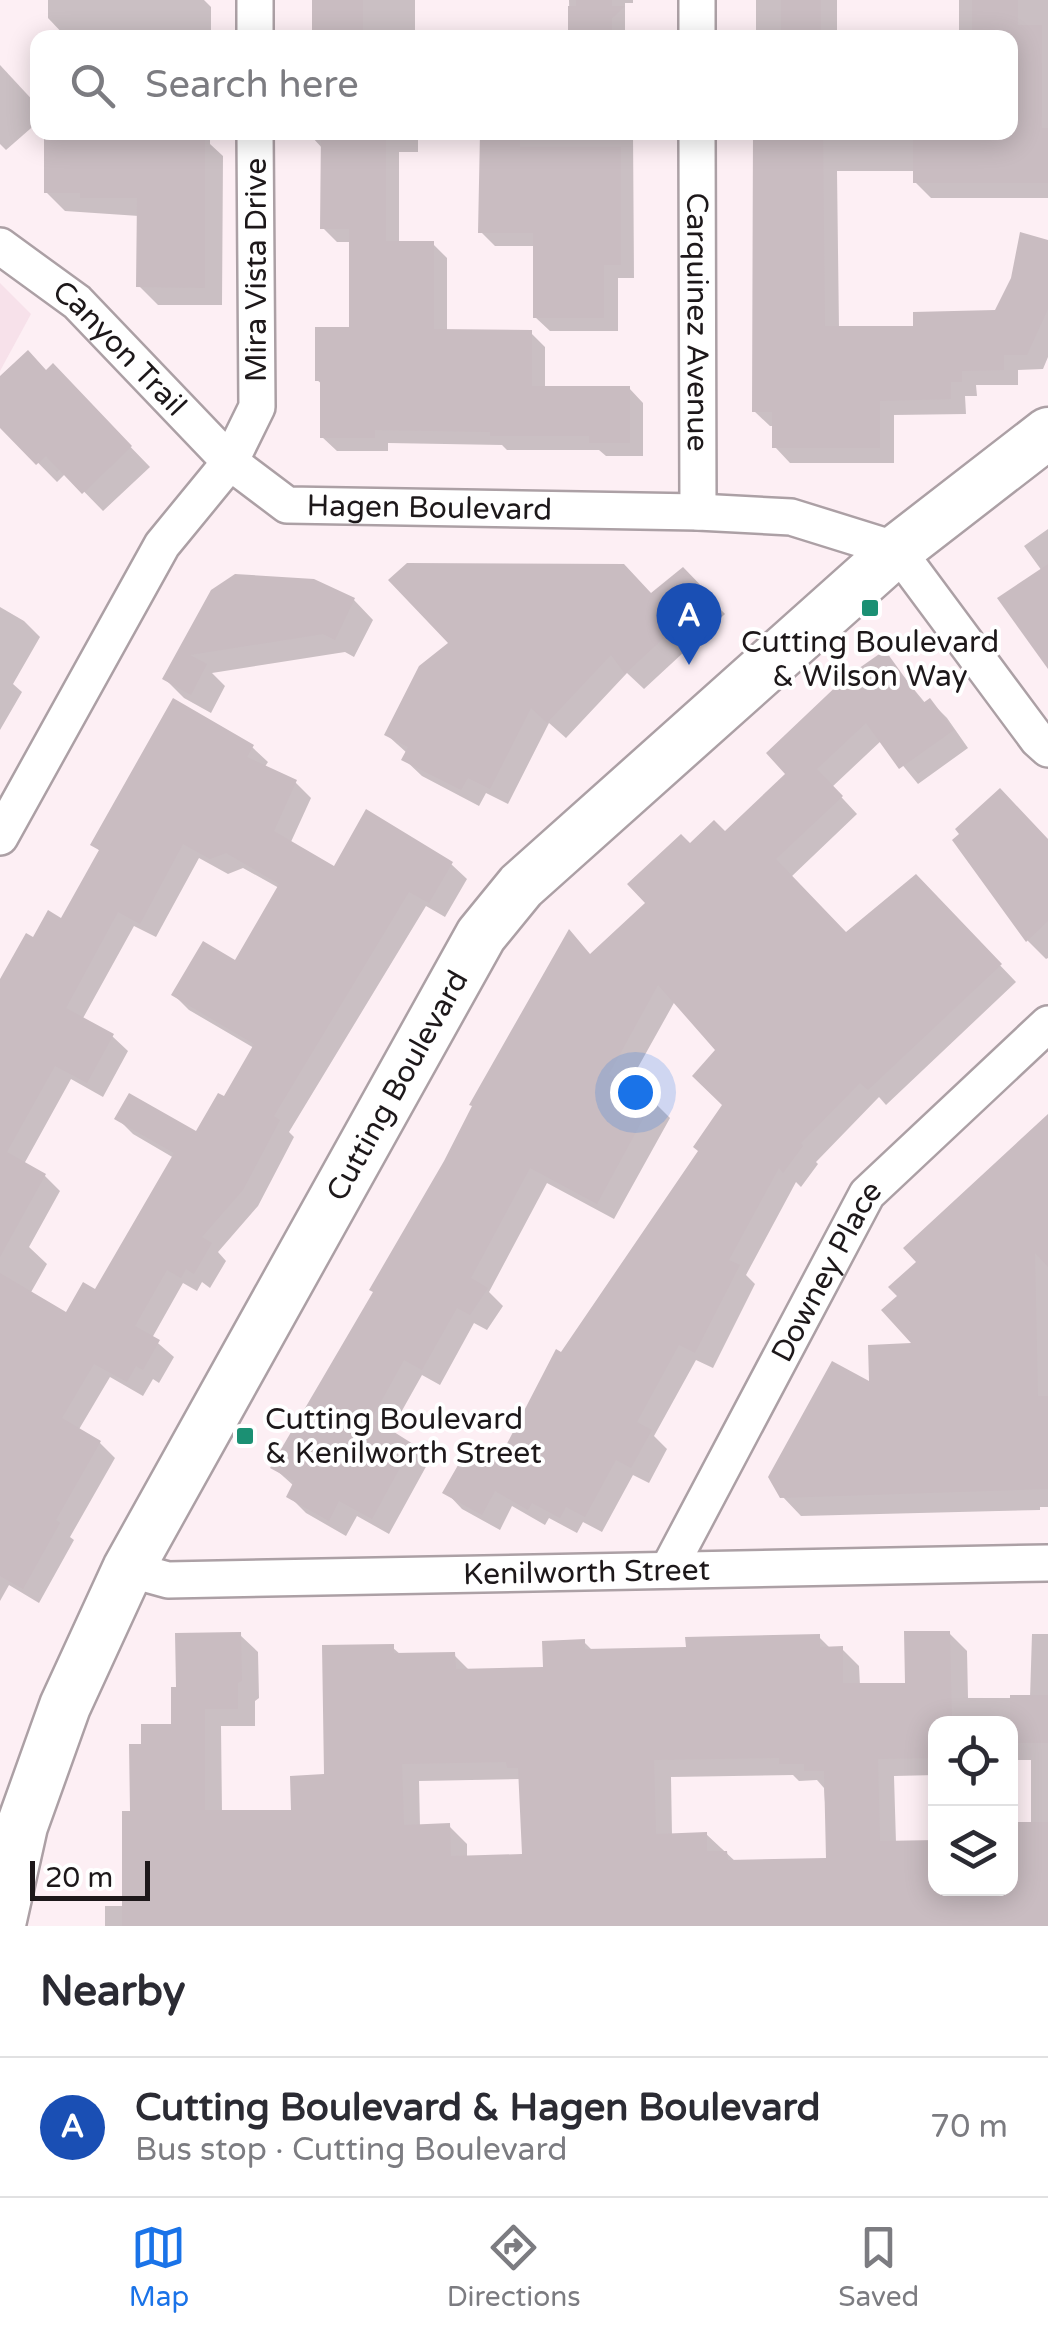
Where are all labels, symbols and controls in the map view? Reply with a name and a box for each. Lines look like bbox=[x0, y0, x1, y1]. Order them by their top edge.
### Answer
search box bbox=[30, 30, 1018, 140]
icon: search bbox=[65, 58, 120, 113]
text: Search here bbox=[145, 62, 359, 108]
street label: Mira Vista Drive bbox=[238, 158, 275, 382]
street label: Carquinez Avenue bbox=[679, 192, 716, 452]
street label: Canyon Trail bbox=[46, 272, 195, 424]
street label: Hagen Boulevard bbox=[306, 487, 552, 528]
pin: A bbox=[656, 582, 722, 665]
marker: Cutting Boulevard & Wilson Way bbox=[859, 597, 881, 619]
place label: Cutting Boulevard & Wilson Way bbox=[741, 624, 999, 695]
street label: Cutting Boulevard bbox=[318, 964, 476, 1207]
your location bbox=[610, 1067, 661, 1118]
street label: Downey Place bbox=[763, 1172, 889, 1368]
place label: Cutting Boulevard & Kenilworth Street bbox=[265, 1401, 542, 1472]
marker: Cutting Boulevard & Kenilworth Street bbox=[234, 1425, 256, 1447]
street label: Kenilworth Street bbox=[463, 1551, 710, 1593]
map controls bbox=[928, 1716, 1018, 1896]
button: locate bbox=[928, 1716, 1018, 1806]
button: layers bbox=[928, 1806, 1018, 1896]
scale bar bbox=[30, 1856, 150, 1900]
text: 20 m bbox=[45, 1861, 113, 1895]
text: Nearby bbox=[40, 1966, 185, 2017]
text: Cutting Boulevard & Hagen Boulevard bbox=[135, 2085, 821, 2131]
text: A bbox=[61, 2108, 84, 2146]
text: 70 m bbox=[930, 2108, 1008, 2146]
text: Bus stop · Cutting Boulevard bbox=[135, 2131, 567, 2169]
tab: Map bbox=[129, 2220, 189, 2314]
tab: Directions bbox=[447, 2220, 581, 2314]
tab: Saved bbox=[838, 2220, 919, 2314]

